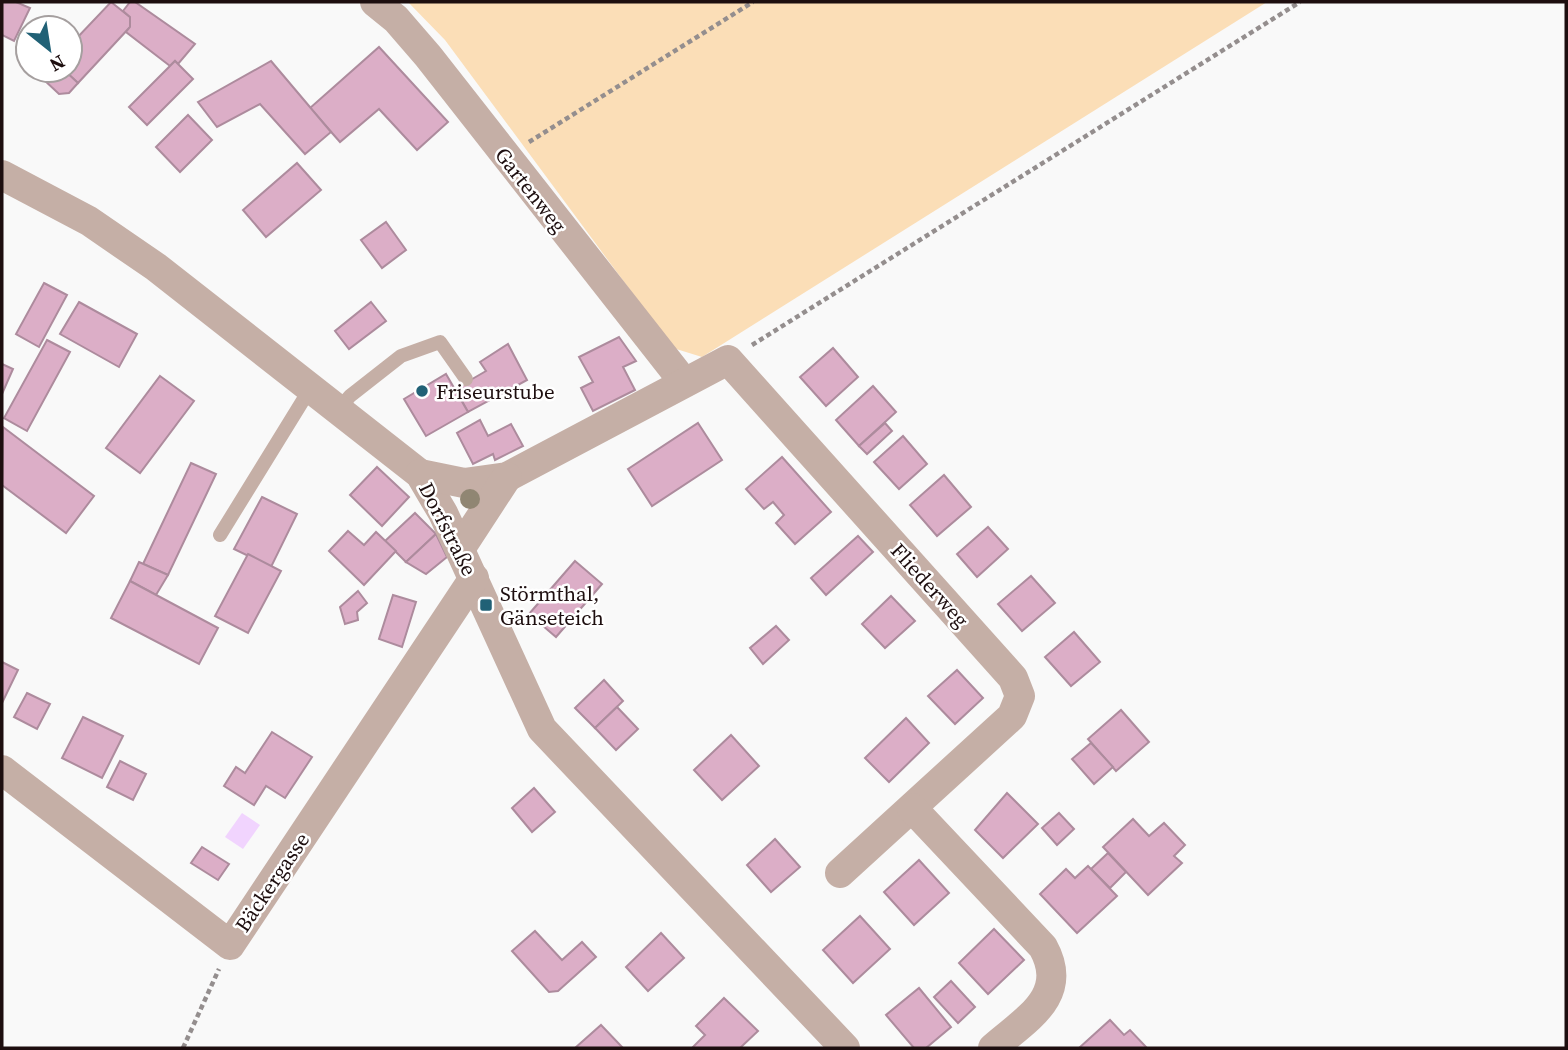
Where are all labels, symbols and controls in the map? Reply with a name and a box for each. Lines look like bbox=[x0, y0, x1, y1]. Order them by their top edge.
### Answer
north arrow bbox=[14, 14, 84, 84]
text: N bbox=[45, 49, 70, 79]
street label: Gartenweg bbox=[488, 141, 574, 239]
place label: Friseurstube bbox=[436, 377, 555, 406]
marker: Friseurstube bbox=[414, 383, 430, 399]
street label: Dorfstraße bbox=[412, 477, 484, 581]
street label: Fliederweg bbox=[884, 537, 976, 634]
place label: Störmthal, Gänseteich bbox=[500, 579, 604, 632]
marker: Störmthal, Gänseteich bbox=[478, 597, 494, 613]
street label: Bäckergasse bbox=[228, 826, 316, 938]

